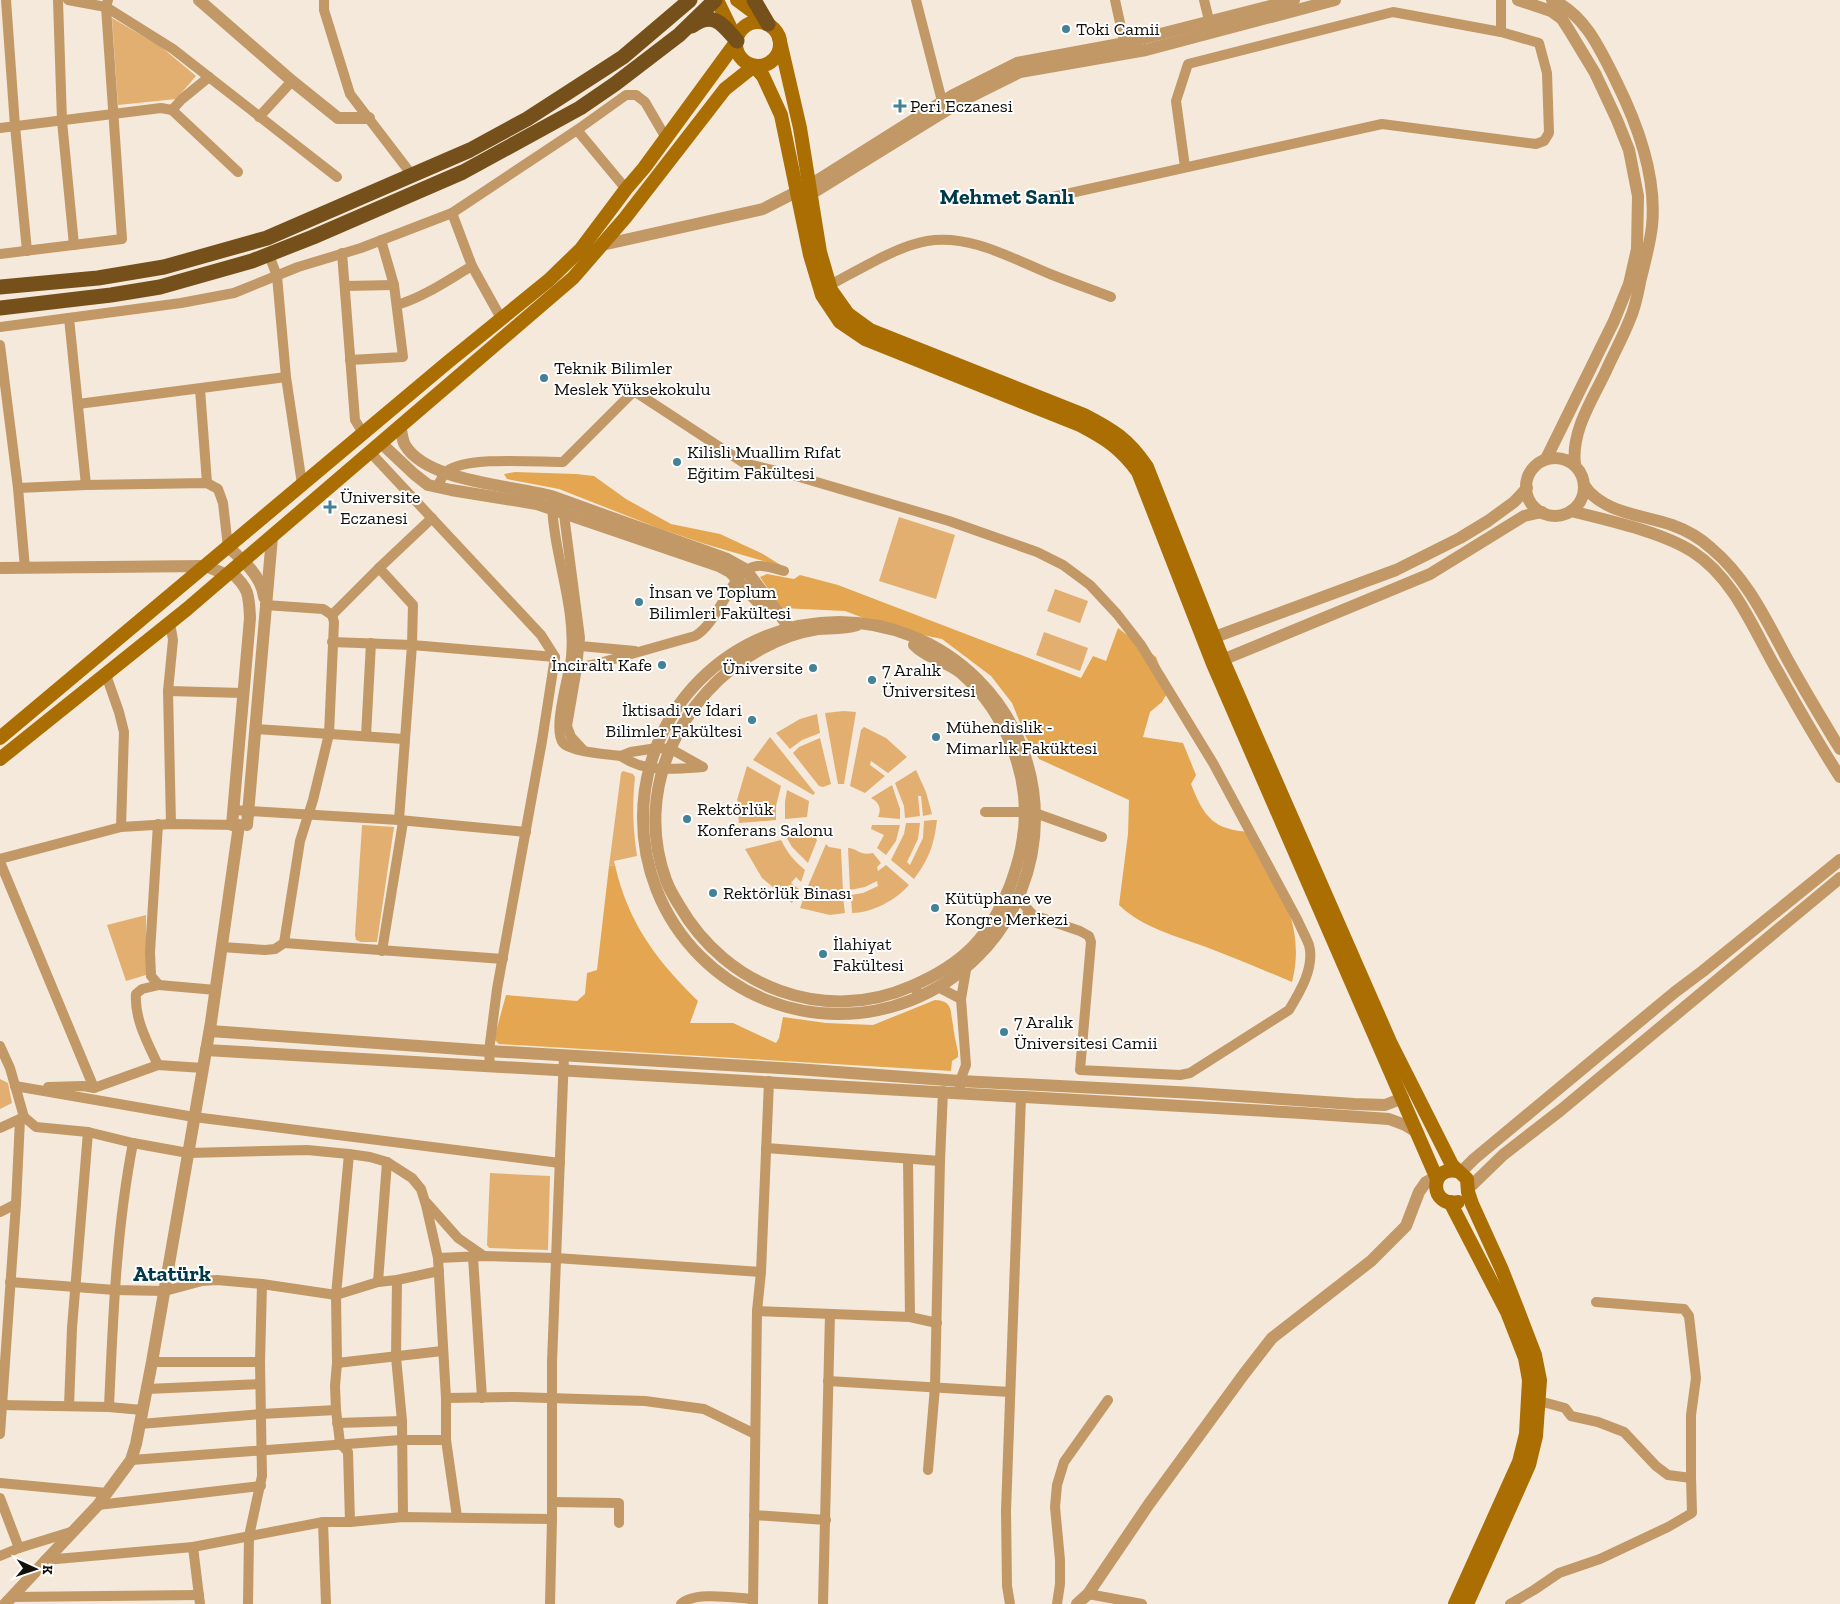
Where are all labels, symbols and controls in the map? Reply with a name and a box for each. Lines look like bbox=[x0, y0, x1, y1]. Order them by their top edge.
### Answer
place label: Toki Camii bbox=[1076, 18, 1160, 40]
marker: Toki Camii bbox=[1060, 23, 1072, 35]
place label: Peri Eczanesi bbox=[910, 95, 1013, 117]
marker: Peri Eczanesi bbox=[894, 100, 906, 112]
district label: Mehmet Sanlı bbox=[940, 183, 1075, 210]
place label: Teknik Bilimler Meslek Yüksekokulu bbox=[554, 357, 711, 400]
marker: Teknik Bilimler Meslek Yüksekokulu bbox=[538, 372, 550, 384]
place label: Kilisli Muallim Rıfat Eğitim Fakültesi bbox=[687, 441, 841, 484]
marker: Kilisli Muallim Rıfat Eğitim Fakültesi bbox=[671, 456, 683, 468]
place label: Üniversite Eczanesi bbox=[340, 486, 421, 529]
marker: Üniversite Eczanesi bbox=[324, 501, 336, 513]
place label: İnsan ve Toplum Bilimleri Fakültesi bbox=[649, 581, 791, 624]
marker: İnsan ve Toplum Bilimleri Fakültesi bbox=[633, 596, 645, 608]
place label: İnciraltı Kafe bbox=[551, 654, 652, 676]
place label: Üniversite bbox=[722, 657, 803, 679]
marker: İnciraltı Kafe bbox=[656, 659, 668, 671]
place label: 7 Aralık Üniversitesi bbox=[882, 659, 975, 702]
marker: Üniversite bbox=[807, 662, 819, 674]
marker: 7 Aralık Üniversitesi bbox=[866, 674, 878, 686]
place label: İktisadi ve İdari Bilimler Fakültesi bbox=[605, 699, 742, 742]
marker: İktisadi ve İdari Bilimler Fakültesi bbox=[746, 714, 758, 726]
place label: Mühendislik - Mimarlık Faküktesi bbox=[946, 716, 1097, 759]
marker: Mühendislik - Mimarlık Faküktesi bbox=[930, 731, 942, 743]
place label: Rektörlük Konferans Salonu bbox=[697, 798, 833, 841]
marker: Rektörlük Konferans Salonu bbox=[681, 813, 693, 825]
place label: Rektörlük Binası bbox=[723, 882, 851, 904]
marker: Rektörlük Binası bbox=[707, 887, 719, 899]
place label: Kütüphane ve Kongre Merkezi bbox=[945, 887, 1068, 930]
marker: Kütüphane ve Kongre Merkezi bbox=[929, 902, 941, 914]
place label: İlahiyat Fakültesi bbox=[833, 933, 904, 976]
marker: İlahiyat Fakültesi bbox=[817, 948, 829, 960]
place label: 7 Aralık Üniversitesi Camii bbox=[1014, 1011, 1157, 1054]
marker: 7 Aralık Üniversitesi Camii bbox=[998, 1026, 1010, 1038]
district label: Atatürk bbox=[133, 1260, 211, 1287]
north arrow bbox=[10, 1544, 60, 1594]
text: K bbox=[39, 1564, 56, 1575]

